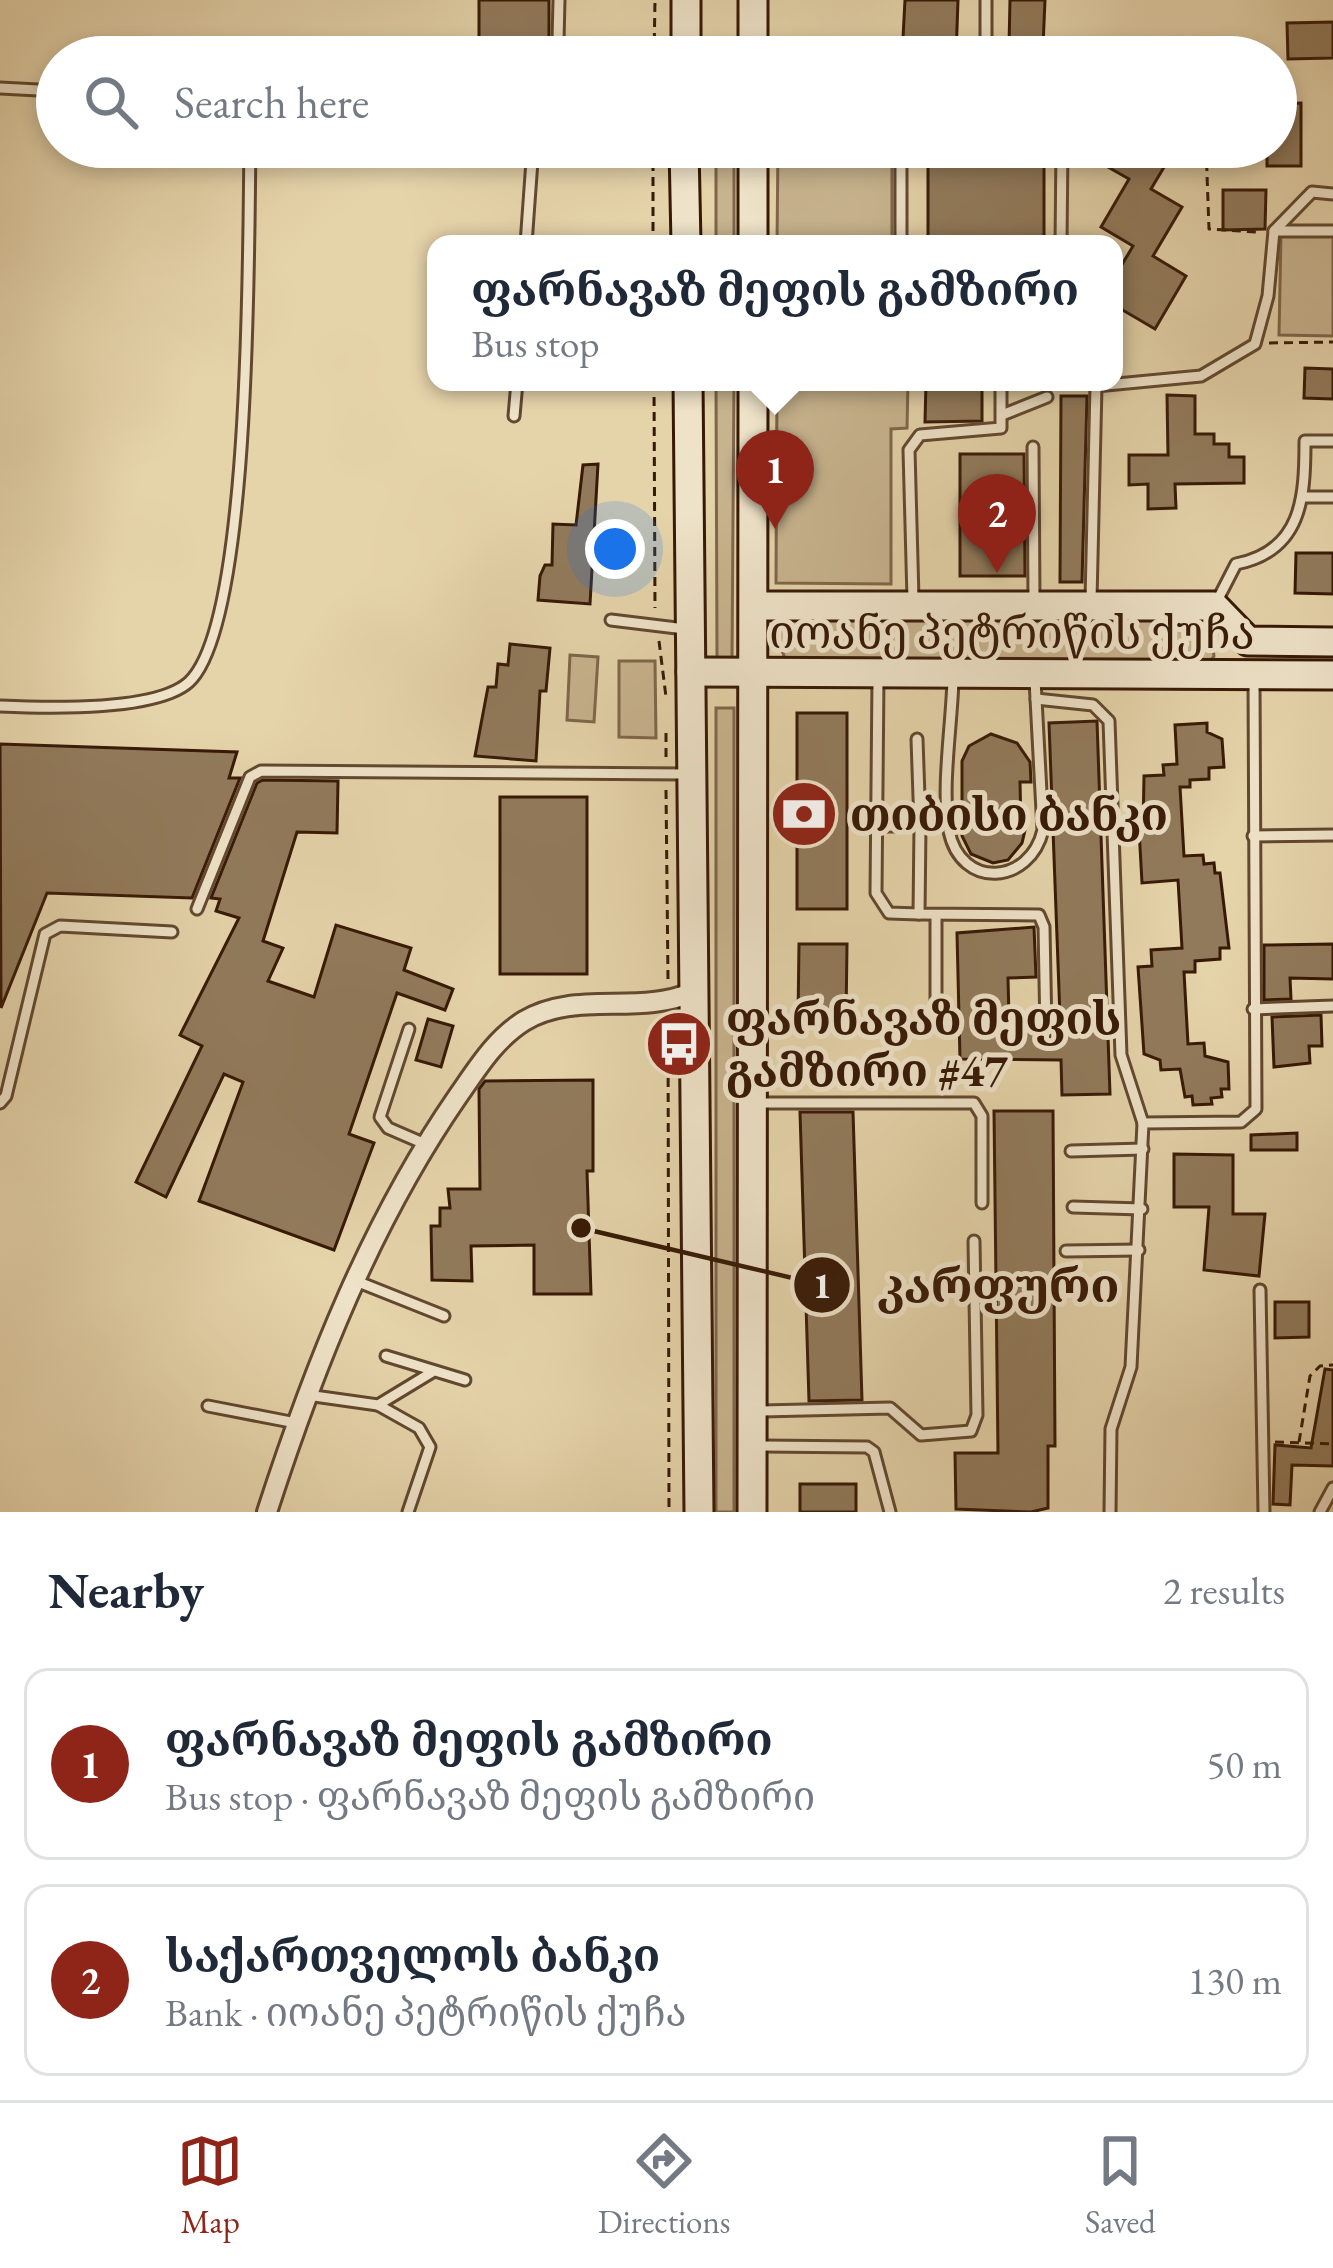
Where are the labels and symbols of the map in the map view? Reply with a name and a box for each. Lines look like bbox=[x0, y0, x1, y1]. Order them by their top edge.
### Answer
pin: 1 bbox=[736, 430, 814, 529]
pin: 2 bbox=[958, 474, 1036, 573]
your location bbox=[585, 519, 645, 579]
street label: იოანე პეტრიწის ქუჩა bbox=[769, 603, 1255, 661]
bank icon: თიბისი ბანკი bbox=[769, 779, 839, 849]
place label: თიბისი ბანკი bbox=[850, 785, 1168, 843]
place label: ფარნავაზ მეფის გამზირი #47 bbox=[726, 989, 1121, 1099]
bus stop icon: ფარნავაზ მეფის გამზირი #47 bbox=[644, 1009, 714, 1079]
callout: კარფური bbox=[792, 1243, 1143, 1327]
text: კარფური bbox=[877, 1254, 1119, 1316]
text: 1 bbox=[812, 1262, 832, 1309]

